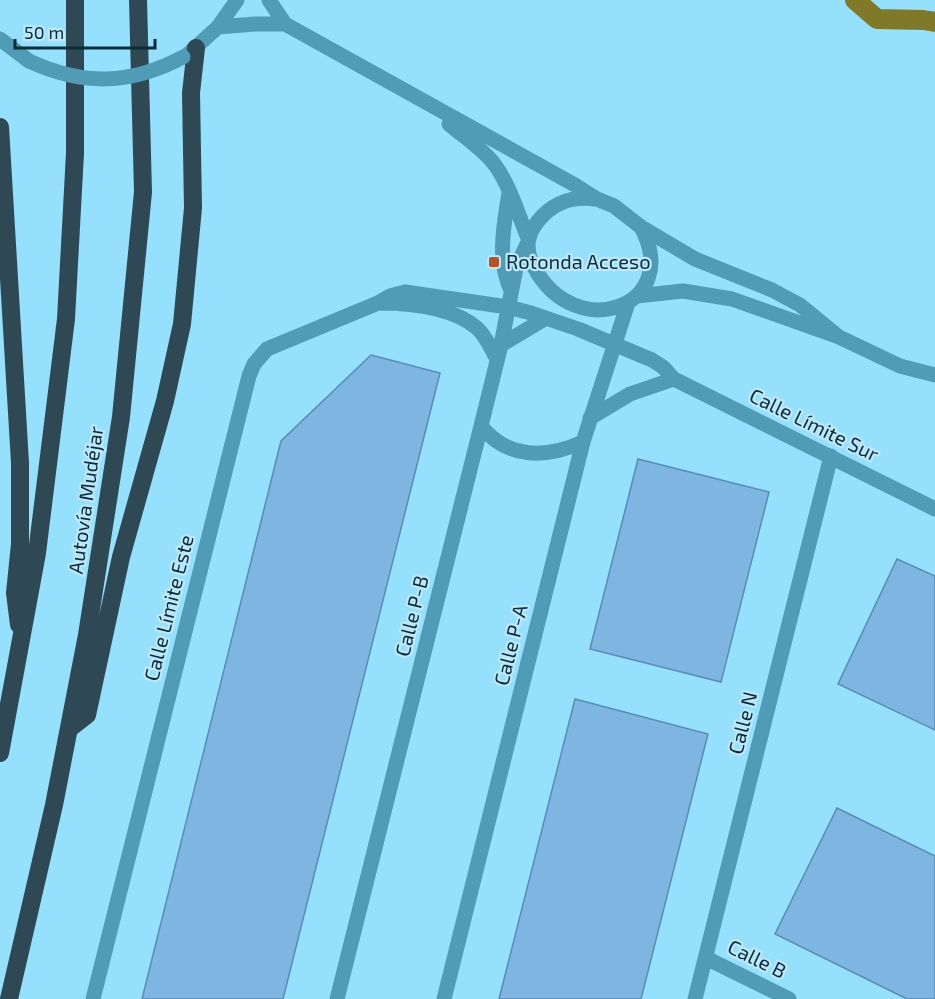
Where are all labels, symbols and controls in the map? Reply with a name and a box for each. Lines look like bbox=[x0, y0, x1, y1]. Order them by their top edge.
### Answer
scale bar bbox=[15, 12, 154, 50]
text: 50 m bbox=[24, 21, 64, 43]
place label: Rotonda Acceso bbox=[506, 249, 651, 273]
marker: Rotonda Acceso bbox=[487, 255, 501, 269]
street label: Calle Límite Sur bbox=[746, 382, 883, 466]
street label: Autovía Mudéjar bbox=[63, 424, 107, 575]
street label: Calle Límite Este bbox=[138, 532, 198, 683]
street label: Calle P-B bbox=[389, 573, 433, 659]
street label: Calle P-A bbox=[488, 601, 532, 688]
street label: Calle N bbox=[723, 689, 761, 756]
street label: Calle B bbox=[724, 934, 791, 982]

